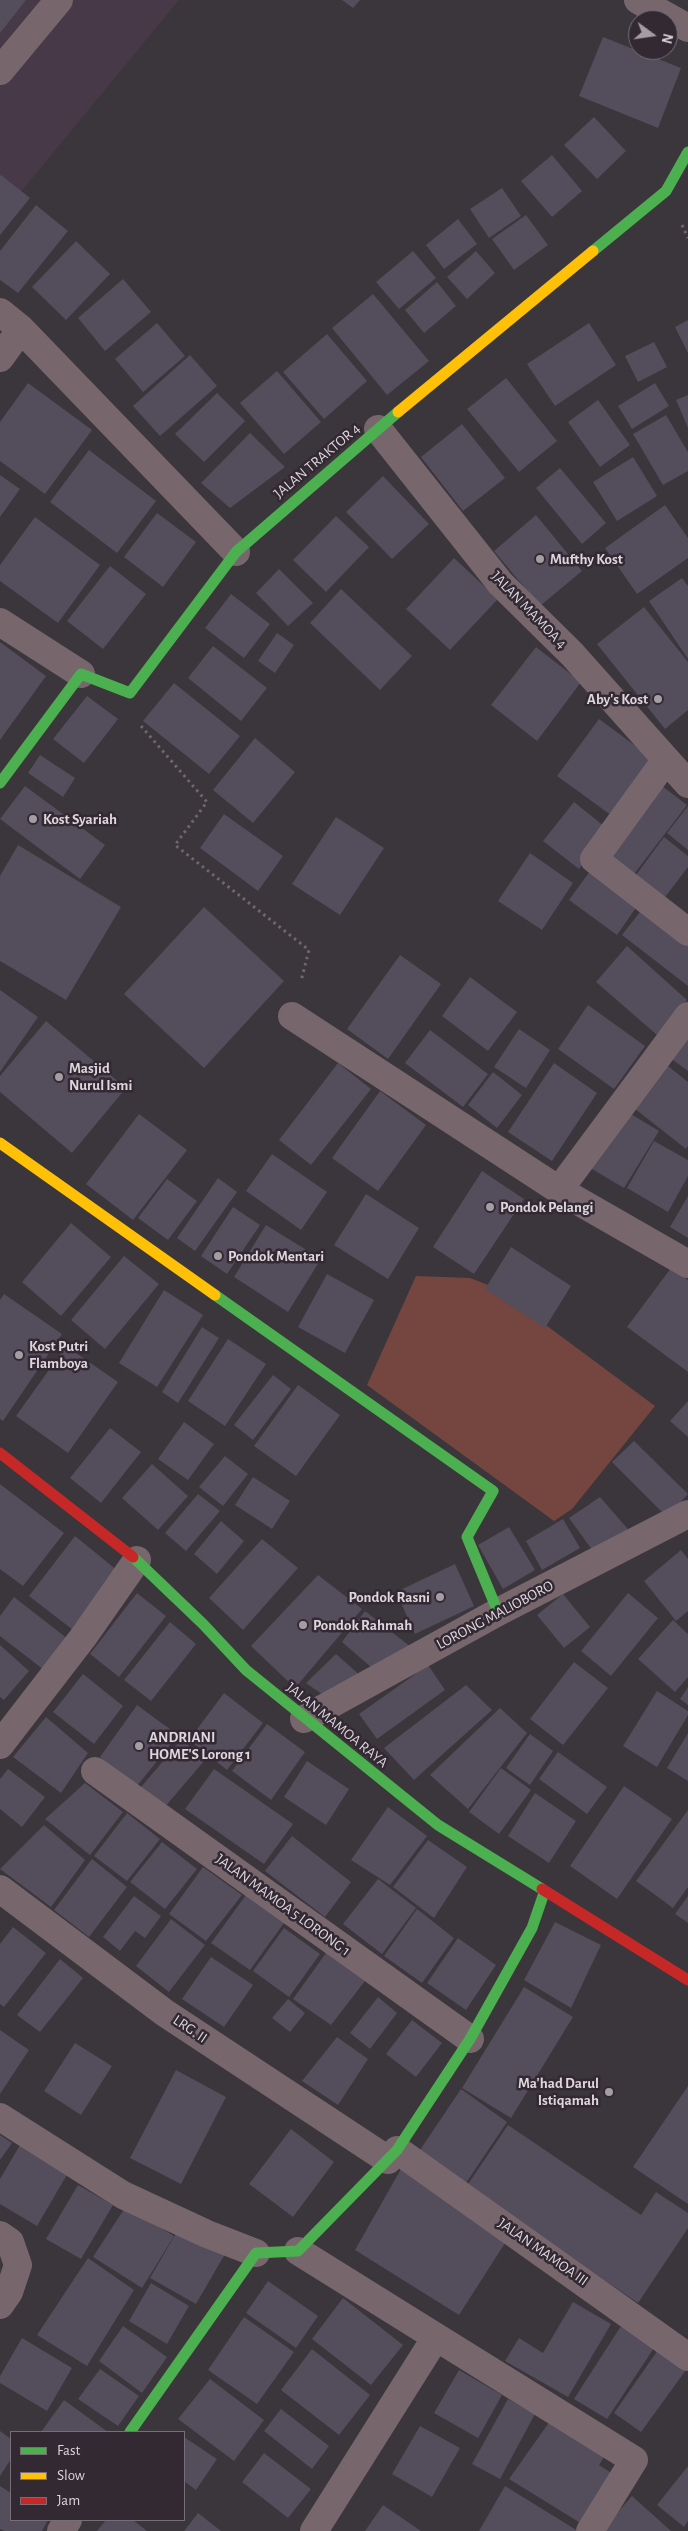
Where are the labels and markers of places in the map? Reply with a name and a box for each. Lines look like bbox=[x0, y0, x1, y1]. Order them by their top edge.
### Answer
place label: Mufthy Kost bbox=[550, 550, 623, 568]
marker: Mufthy Kost bbox=[534, 553, 546, 565]
place label: Aby's Kost bbox=[587, 690, 648, 708]
marker: Aby's Kost bbox=[652, 693, 664, 705]
place label: Kost Syariah bbox=[43, 810, 117, 828]
marker: Kost Syariah bbox=[27, 813, 39, 825]
place label: Masjid Nurul Ismi bbox=[69, 1059, 132, 1094]
marker: Masjid Nurul Ismi bbox=[53, 1071, 65, 1083]
place label: Pondok Pelangi bbox=[500, 1198, 593, 1216]
marker: Pondok Pelangi bbox=[484, 1201, 496, 1213]
place label: Pondok Mentari bbox=[228, 1247, 324, 1265]
marker: Pondok Mentari bbox=[212, 1250, 224, 1262]
place label: Kost Putri Flamboya bbox=[29, 1337, 88, 1372]
marker: Kost Putri Flamboya bbox=[13, 1349, 25, 1361]
place label: Pondok Rasni bbox=[348, 1588, 430, 1606]
marker: Pondok Rasni bbox=[434, 1591, 446, 1603]
place label: Pondok Rahmah bbox=[313, 1616, 412, 1634]
marker: Pondok Rahmah bbox=[297, 1619, 309, 1631]
place label: ANDRIANI HOME'S Lorong 1 bbox=[149, 1728, 251, 1763]
marker: ANDRIANI HOME'S Lorong 1 bbox=[133, 1740, 145, 1752]
place label: Ma'had Darul Istiqamah bbox=[518, 2074, 599, 2109]
marker: Ma'had Darul Istiqamah bbox=[603, 2086, 615, 2098]

